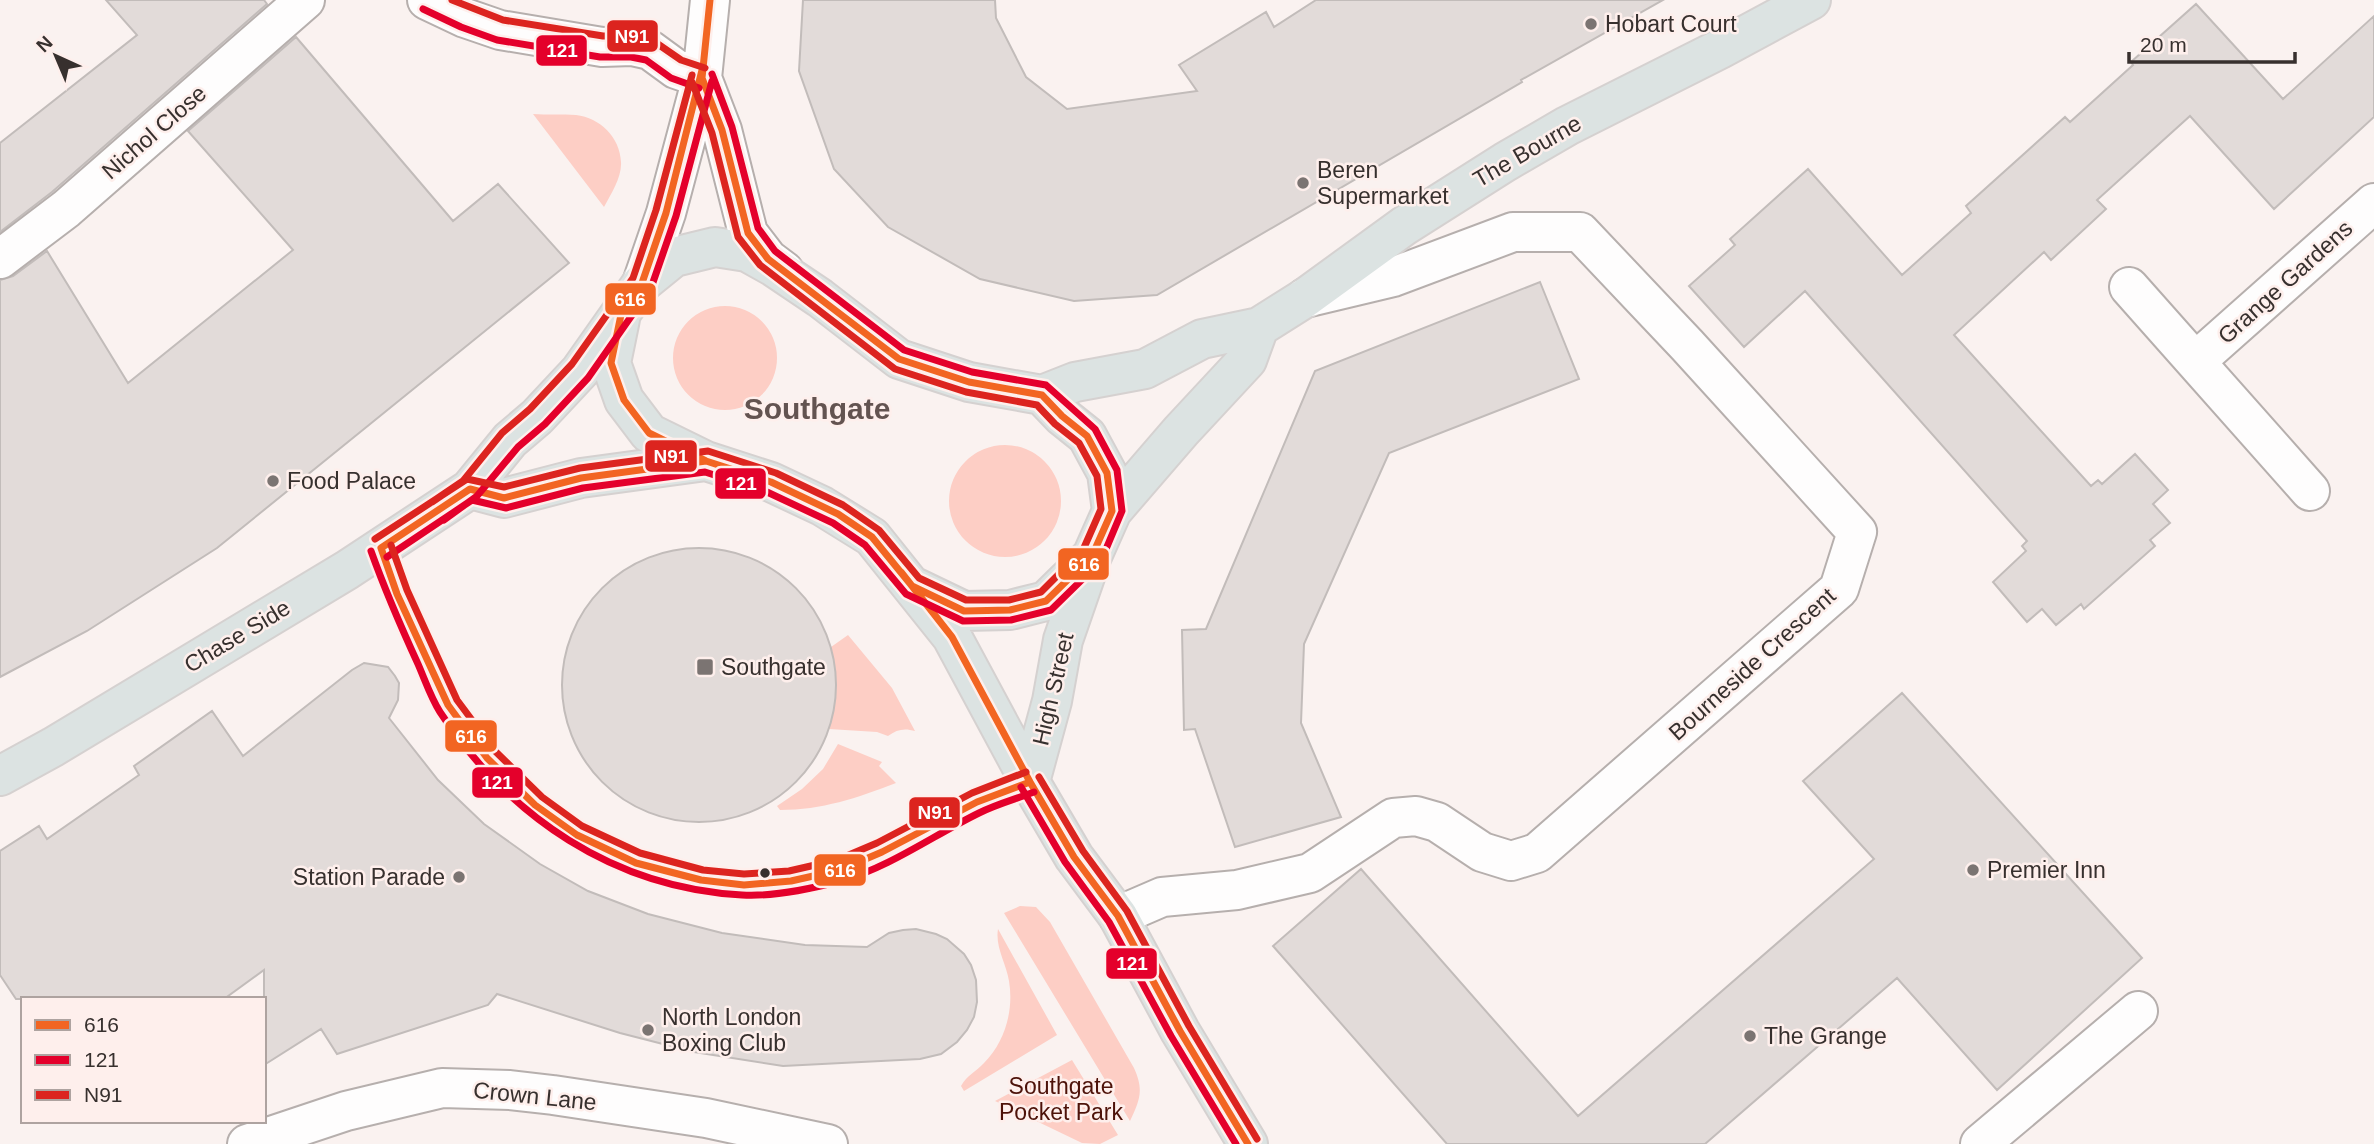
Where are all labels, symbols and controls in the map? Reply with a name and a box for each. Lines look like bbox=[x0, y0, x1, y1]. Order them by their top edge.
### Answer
place label: Hobart Court bbox=[1605, 11, 1737, 37]
marker: Hobart Court bbox=[1583, 16, 1599, 32]
line badge: N91 bbox=[606, 19, 659, 53]
north arrow bbox=[21, 21, 91, 91]
scale bar bbox=[2129, 21, 2295, 65]
text: N91 bbox=[615, 26, 650, 47]
text: N bbox=[32, 32, 57, 56]
text: 20 m bbox=[2140, 33, 2187, 56]
line badge: 121 bbox=[535, 34, 588, 67]
text: 121 bbox=[546, 40, 578, 61]
street label: Nichol Close bbox=[97, 80, 211, 184]
street label: The Bourne bbox=[1468, 110, 1586, 192]
place label: Beren Supermarket bbox=[1317, 157, 1449, 209]
marker: Beren Supermarket bbox=[1295, 175, 1311, 191]
street label: Grange Gardens bbox=[2213, 215, 2357, 349]
line badge: 616 bbox=[604, 282, 657, 316]
text: 616 bbox=[614, 289, 646, 310]
district label: Southgate bbox=[744, 392, 890, 425]
line badge: N91 bbox=[644, 439, 698, 473]
text: N91 bbox=[654, 446, 689, 467]
line badge: 121 bbox=[714, 467, 767, 500]
place label: Food Palace bbox=[287, 468, 416, 494]
marker: Food Palace bbox=[265, 473, 281, 489]
text: 121 bbox=[725, 473, 757, 494]
line badge: 616 bbox=[1057, 547, 1110, 581]
text: 616 bbox=[1068, 554, 1100, 575]
street label: Bourneside Crescent bbox=[1663, 582, 1841, 746]
street label: Chase Side bbox=[179, 594, 295, 678]
street label: High Street bbox=[1027, 629, 1079, 748]
place label: Southgate bbox=[721, 654, 826, 680]
marker: Southgate bbox=[695, 657, 715, 677]
line badge: 616 bbox=[444, 719, 498, 753]
text: 616 bbox=[455, 726, 487, 747]
line badge: 121 bbox=[471, 766, 524, 799]
text: 121 bbox=[481, 772, 513, 793]
line badge: N91 bbox=[908, 796, 961, 829]
text: N91 bbox=[918, 802, 953, 823]
line badge: 616 bbox=[813, 853, 867, 887]
place label: Premier Inn bbox=[1987, 857, 2106, 883]
text: 616 bbox=[824, 860, 856, 881]
marker: Premier Inn bbox=[1965, 862, 1981, 878]
place label: Station Parade bbox=[293, 864, 445, 890]
unlabelled marker bbox=[758, 866, 772, 880]
marker: Station Parade bbox=[451, 869, 467, 885]
line badge: 121 bbox=[1105, 947, 1158, 980]
text: 121 bbox=[1116, 953, 1148, 974]
legend bbox=[21, 997, 266, 1123]
place label: North London Boxing Club bbox=[662, 1004, 801, 1056]
text: 616 bbox=[84, 1013, 119, 1036]
marker: North London Boxing Club bbox=[640, 1022, 656, 1038]
place label: The Grange bbox=[1764, 1023, 1887, 1049]
marker: The Grange bbox=[1742, 1028, 1758, 1044]
text: 121 bbox=[84, 1048, 119, 1071]
park label: Southgate Pocket Park bbox=[999, 1073, 1123, 1125]
street label: Crown Lane bbox=[472, 1077, 598, 1115]
text: N91 bbox=[84, 1083, 123, 1106]

